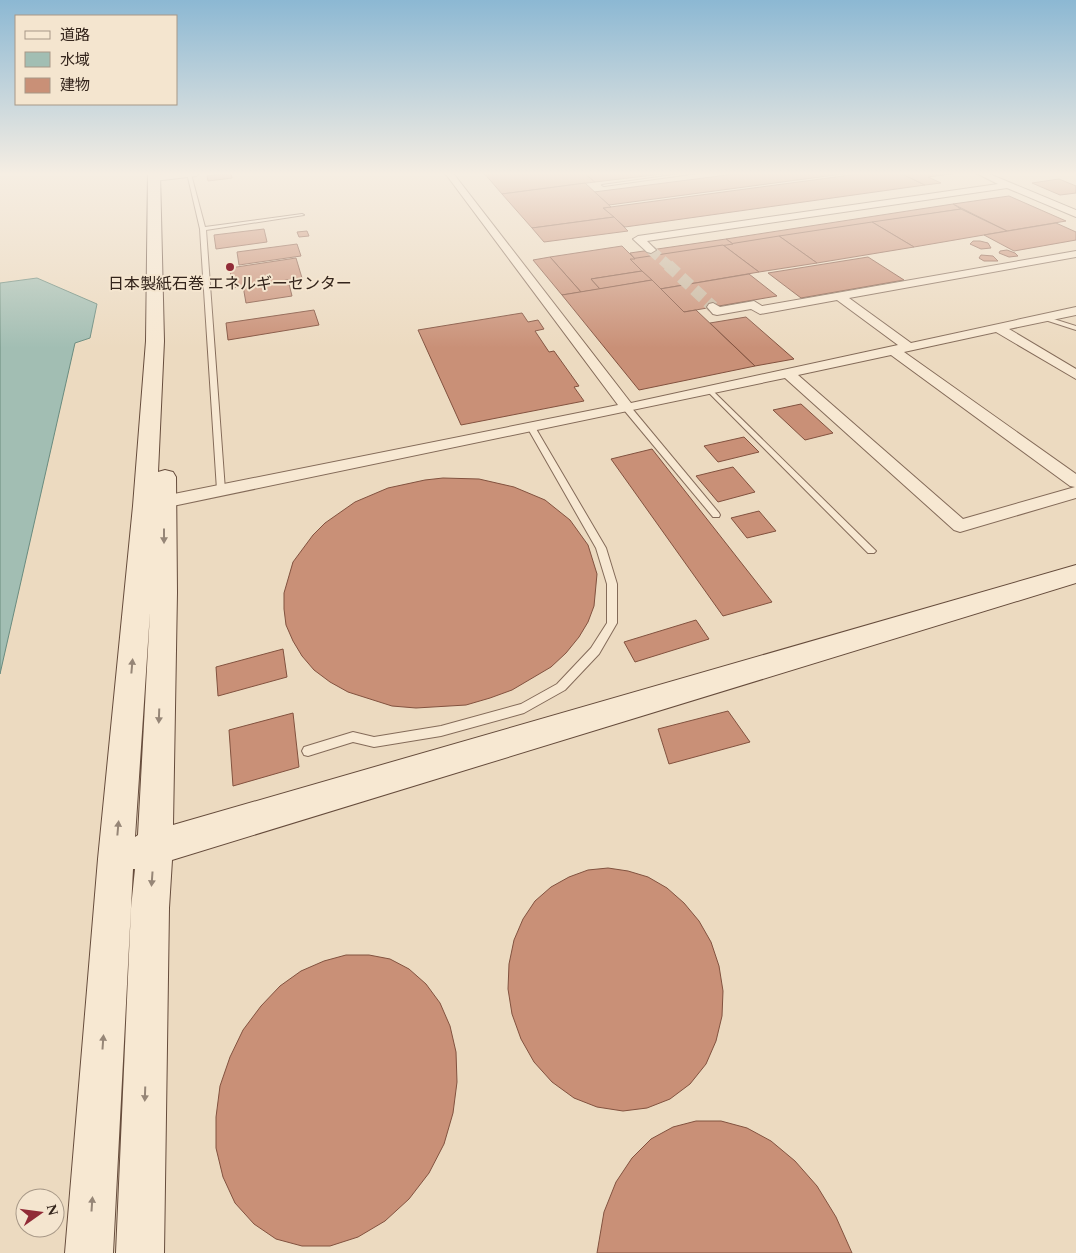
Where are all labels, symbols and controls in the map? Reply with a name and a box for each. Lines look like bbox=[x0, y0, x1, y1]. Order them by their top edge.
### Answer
legend bbox=[15, 15, 178, 105]
text: 道路 bbox=[60, 24, 90, 47]
text: 水域 bbox=[60, 49, 90, 72]
text: 建物 bbox=[60, 74, 90, 97]
marker: 日本製紙石巻 エネルギーセンター bbox=[224, 261, 236, 273]
place label: 日本製紙石巻 エネルギーセンター bbox=[108, 272, 352, 296]
one-way arrow bbox=[160, 529, 168, 545]
one-way arrow bbox=[128, 658, 136, 674]
one-way arrow bbox=[155, 709, 163, 725]
one-way arrow bbox=[115, 819, 123, 835]
one-way arrow bbox=[148, 871, 156, 887]
one-way arrow bbox=[100, 1034, 108, 1050]
one-way arrow bbox=[140, 1086, 148, 1102]
north arrow bbox=[15, 1188, 65, 1238]
one-way arrow bbox=[89, 1196, 97, 1212]
text: N bbox=[41, 1202, 64, 1218]

